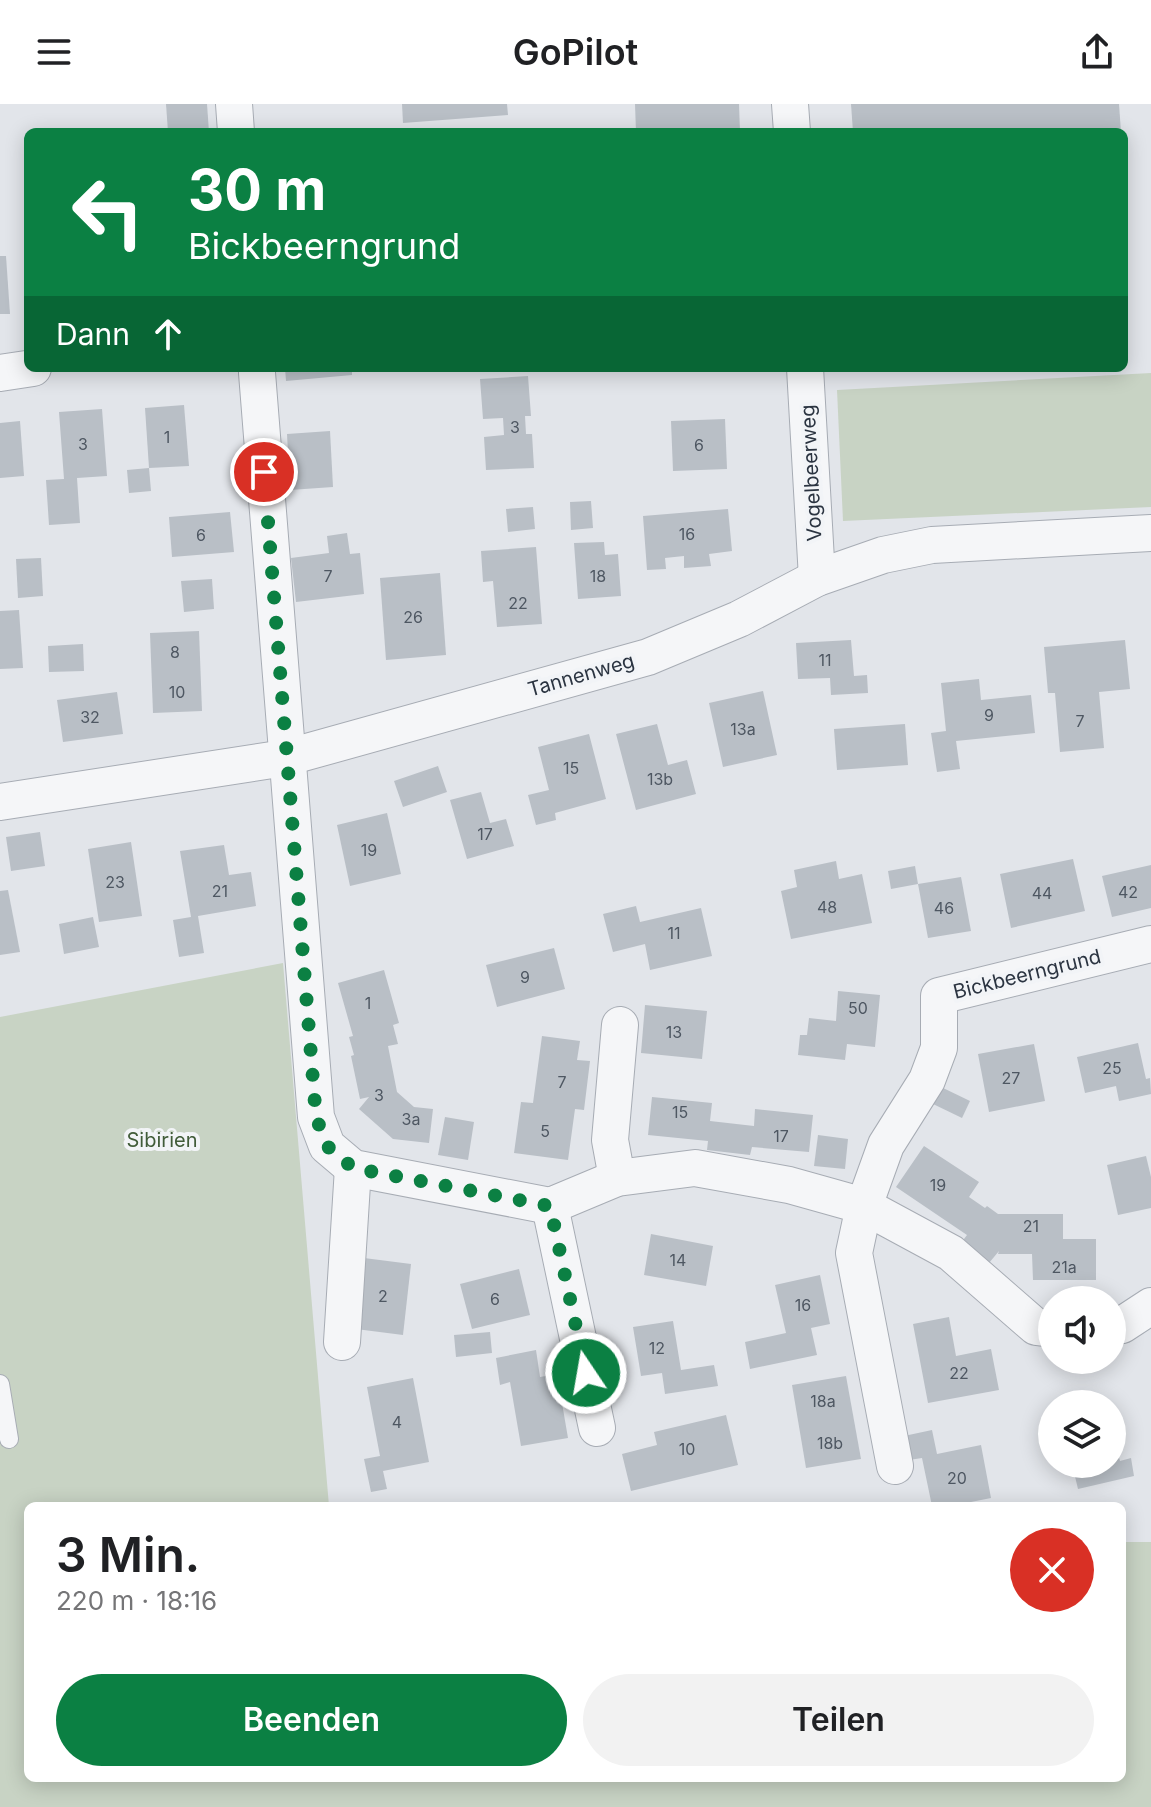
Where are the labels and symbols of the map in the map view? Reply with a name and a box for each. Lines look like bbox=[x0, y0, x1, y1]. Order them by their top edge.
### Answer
street label: Vogelbeerweg bbox=[795, 404, 827, 542]
house number: 3 bbox=[510, 417, 520, 437]
house number: 1 bbox=[164, 427, 170, 447]
house number: 3 bbox=[78, 434, 88, 454]
house number: 6 bbox=[694, 435, 704, 455]
pin bbox=[230, 438, 298, 506]
house number: 16 bbox=[679, 524, 695, 544]
house number: 6 bbox=[196, 525, 206, 545]
house number: 7 bbox=[323, 566, 333, 586]
house number: 18 bbox=[590, 566, 606, 586]
house number: 22 bbox=[508, 593, 528, 613]
house number: 26 bbox=[403, 607, 423, 627]
house number: 8 bbox=[170, 642, 180, 662]
street label: Tannenweg bbox=[525, 648, 637, 702]
house number: 11 bbox=[818, 650, 832, 670]
house number: 10 bbox=[169, 682, 185, 702]
house number: 9 bbox=[984, 705, 994, 725]
house number: 32 bbox=[80, 707, 100, 727]
house number: 7 bbox=[1075, 711, 1085, 731]
house number: 13a bbox=[730, 719, 756, 739]
house number: 15 bbox=[563, 758, 579, 778]
house number: 13b bbox=[647, 769, 673, 789]
house number: 17 bbox=[477, 824, 493, 844]
house number: 19 bbox=[361, 840, 377, 860]
house number: 23 bbox=[105, 872, 125, 892]
house number: 21 bbox=[212, 881, 228, 901]
house number: 42 bbox=[1118, 882, 1138, 902]
house number: 44 bbox=[1032, 883, 1052, 903]
house number: 48 bbox=[817, 897, 837, 917]
house number: 46 bbox=[934, 898, 954, 918]
house number: 11 bbox=[667, 923, 681, 943]
street label: Bickbeerngrund bbox=[951, 944, 1103, 1004]
house number: 9 bbox=[520, 967, 530, 987]
house number: 1 bbox=[365, 993, 371, 1013]
house number: 50 bbox=[848, 998, 868, 1018]
house number: 13 bbox=[666, 1022, 682, 1042]
house number: 25 bbox=[1102, 1058, 1122, 1078]
house number: 27 bbox=[1002, 1068, 1020, 1088]
house number: 7 bbox=[557, 1072, 567, 1092]
house number: 3 bbox=[374, 1085, 384, 1105]
house number: 15 bbox=[672, 1102, 688, 1122]
house number: 3a bbox=[402, 1109, 420, 1129]
house number: 5 bbox=[540, 1121, 550, 1141]
house number: 17 bbox=[773, 1126, 789, 1146]
park label: Sibirien bbox=[127, 1128, 197, 1152]
house number: 19 bbox=[930, 1175, 946, 1195]
house number: 21 bbox=[1023, 1216, 1039, 1236]
house number: 14 bbox=[670, 1250, 686, 1270]
house number: 21a bbox=[1051, 1257, 1077, 1277]
house number: 2 bbox=[378, 1286, 388, 1306]
house number: 6 bbox=[490, 1289, 500, 1309]
house number: 16 bbox=[795, 1295, 811, 1315]
position arrow bbox=[544, 1331, 628, 1415]
house number: 12 bbox=[649, 1338, 665, 1358]
house number: 22 bbox=[949, 1363, 969, 1383]
house number: 18a bbox=[810, 1391, 836, 1411]
house number: 4 bbox=[392, 1412, 402, 1432]
house number: 18b bbox=[817, 1433, 843, 1453]
house number: 10 bbox=[679, 1439, 695, 1459]
house number: 20 bbox=[947, 1468, 967, 1488]

